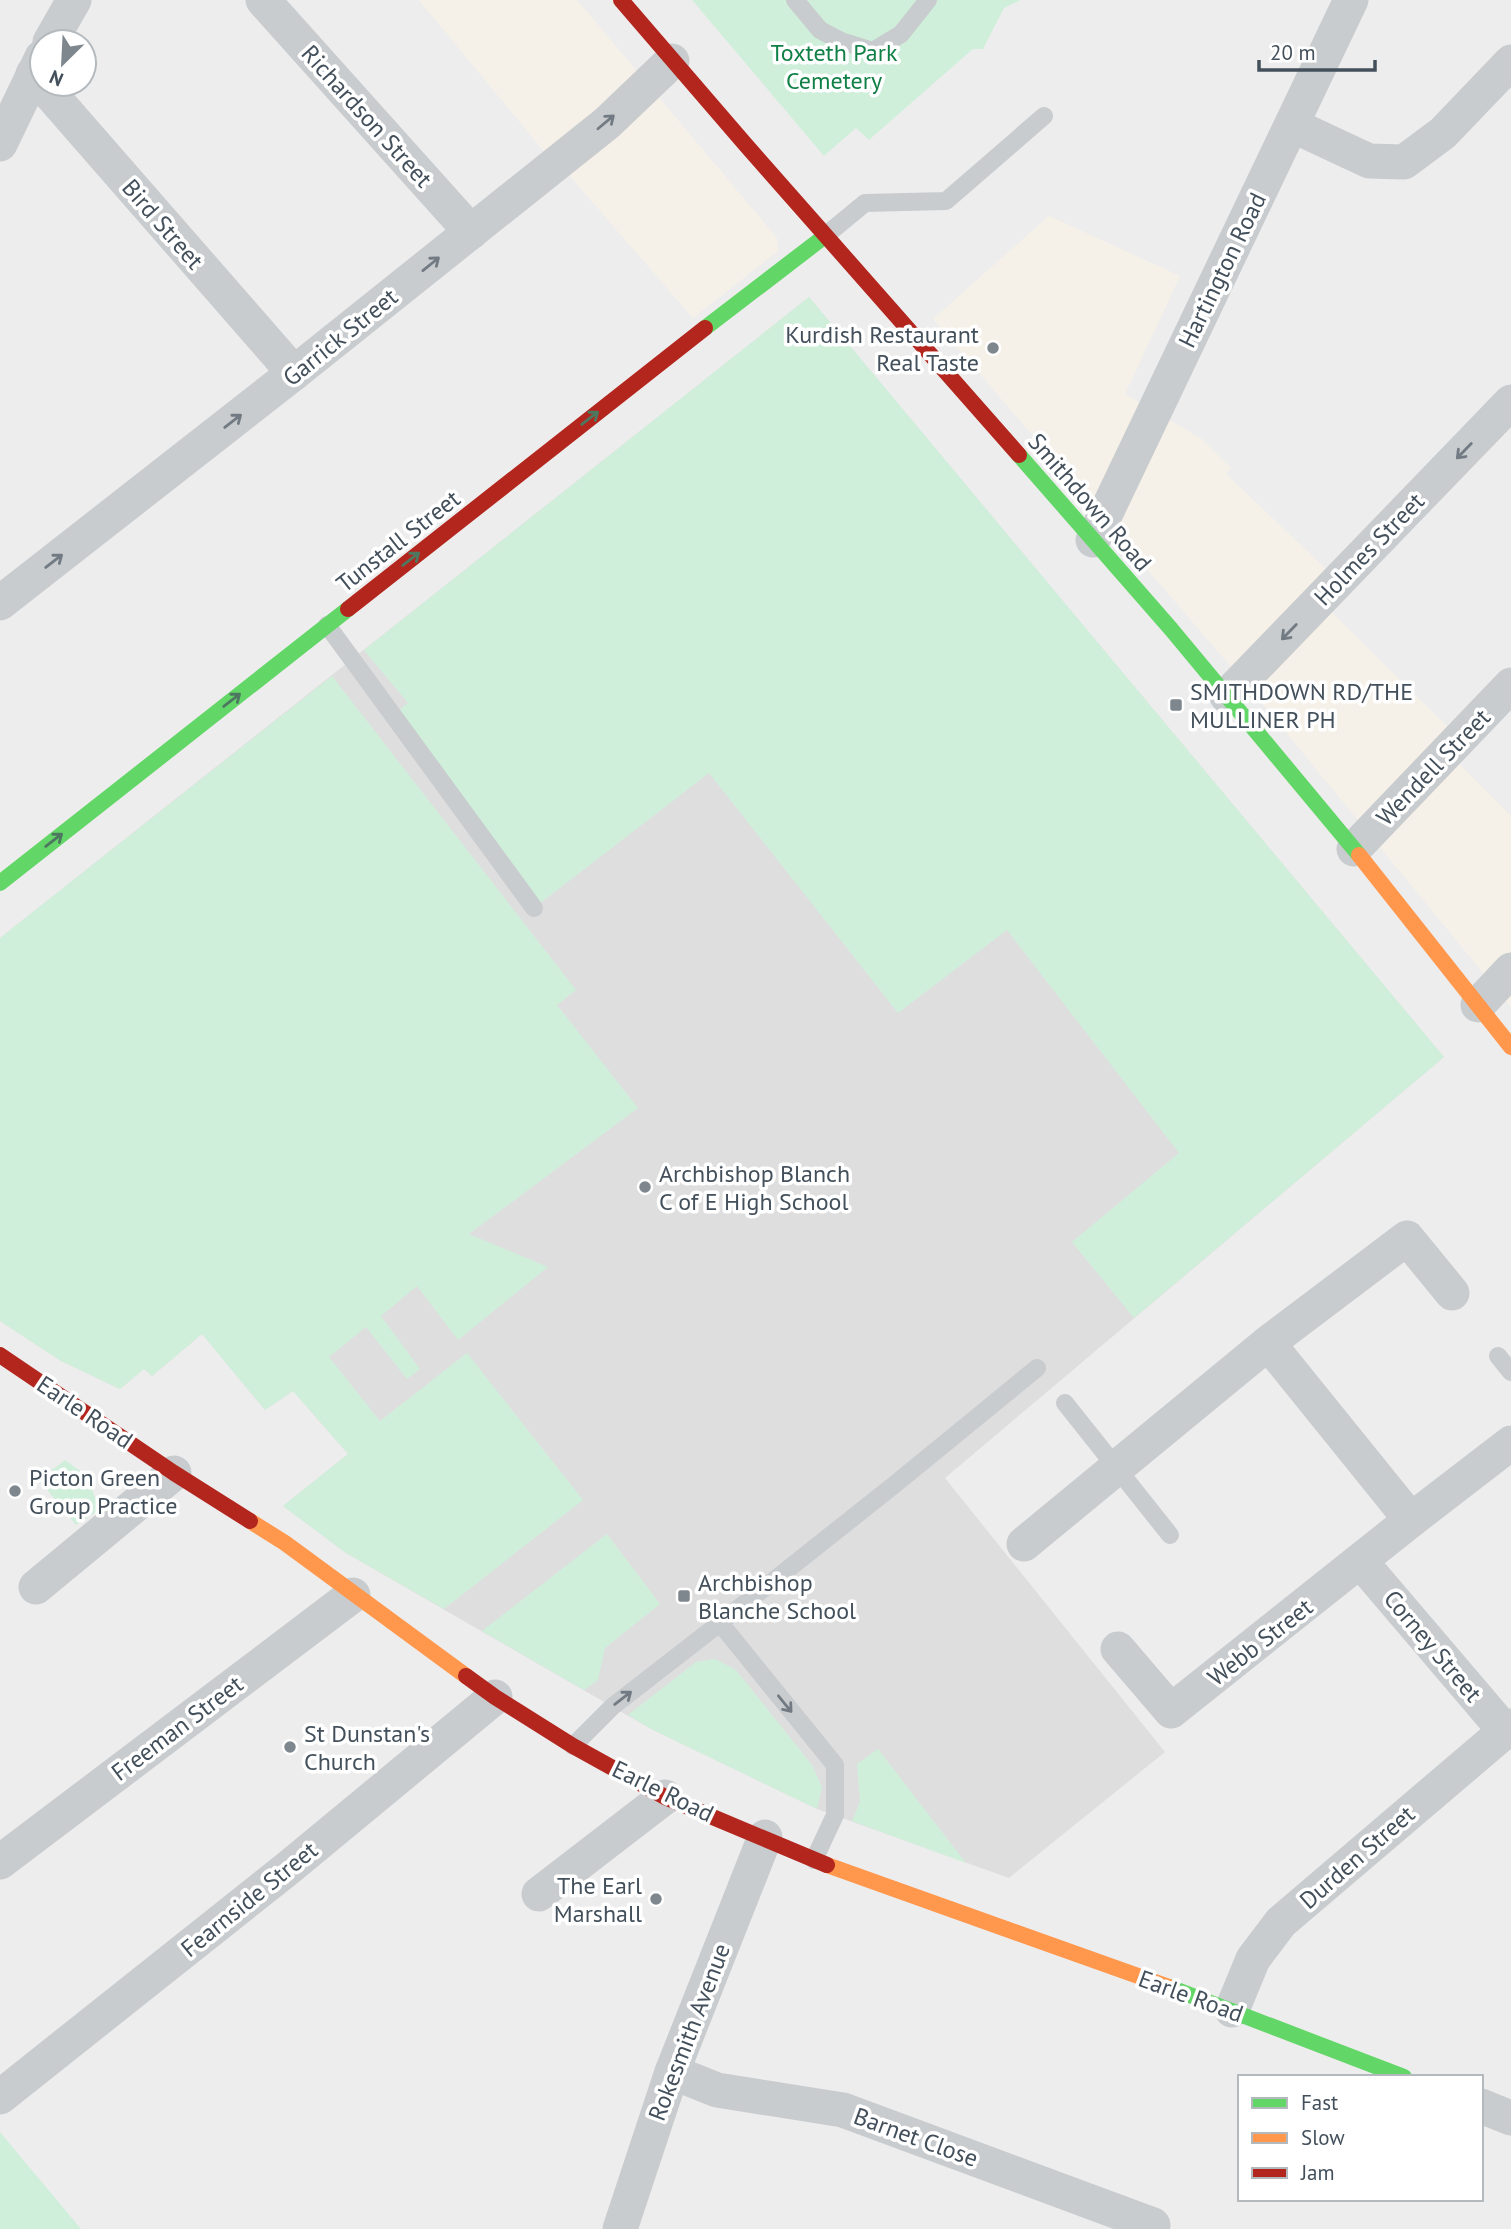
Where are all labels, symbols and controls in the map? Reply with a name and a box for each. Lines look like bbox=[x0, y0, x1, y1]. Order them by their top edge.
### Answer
north arrow bbox=[28, 28, 98, 98]
scale bar bbox=[1259, 28, 1374, 72]
park label: Toxteth Park Cemetery bbox=[771, 37, 898, 96]
street label: Richardson Street bbox=[295, 38, 439, 194]
text: 20 m bbox=[1270, 39, 1316, 66]
text: N bbox=[46, 65, 67, 92]
one-way arrow bbox=[597, 115, 615, 130]
street label: Bird Street bbox=[115, 173, 211, 275]
street label: Hartington Road bbox=[1171, 187, 1273, 353]
one-way arrow bbox=[421, 257, 439, 272]
street label: Garrick Street bbox=[276, 281, 404, 393]
place label: Kurdish Restaurant Real Taste bbox=[785, 319, 979, 378]
marker: Kurdish Restaurant Real Taste bbox=[985, 340, 1001, 356]
one-way arrow bbox=[580, 411, 599, 426]
one-way arrow bbox=[224, 413, 242, 428]
street label: Smithdown Road bbox=[1021, 426, 1159, 578]
one-way arrow bbox=[1455, 442, 1472, 459]
street label: Tunstall Street bbox=[330, 483, 466, 599]
street label: Holmes Street bbox=[1307, 486, 1431, 612]
one-way arrow bbox=[401, 551, 420, 566]
one-way arrow bbox=[44, 553, 63, 568]
one-way arrow bbox=[1280, 623, 1297, 640]
place label: SMITHDOWN RD/THE MULLINER PH bbox=[1190, 676, 1413, 735]
one-way arrow bbox=[223, 692, 241, 707]
marker: SMITHDOWN RD/THE MULLINER PH bbox=[1168, 697, 1184, 713]
street label: Wendell Street bbox=[1369, 702, 1497, 832]
one-way arrow bbox=[44, 833, 62, 848]
place label: Archbishop Blanch C of E High School bbox=[659, 1158, 850, 1217]
marker: Archbishop Blanch C of E High School bbox=[637, 1179, 653, 1195]
street label: Earle Road bbox=[31, 1369, 139, 1455]
place label: Picton Green Group Practice bbox=[29, 1462, 178, 1521]
marker: Picton Green Group Practice bbox=[7, 1483, 23, 1499]
place label: Archbishop Blanche School bbox=[698, 1567, 856, 1626]
street label: Corney Street bbox=[1377, 1584, 1489, 1708]
marker: Archbishop Blanche School bbox=[676, 1588, 692, 1604]
street label: Webb Street bbox=[1201, 1591, 1319, 1693]
street label: Freeman Street bbox=[105, 1668, 249, 1788]
one-way arrow bbox=[613, 1691, 631, 1706]
one-way arrow bbox=[778, 1694, 793, 1712]
place label: St Dunstan's Church bbox=[304, 1718, 430, 1777]
marker: St Dunstan's Church bbox=[282, 1739, 298, 1755]
street label: Earle Road bbox=[607, 1753, 719, 1829]
street label: Durden Street bbox=[1293, 1798, 1421, 1916]
street label: Fearnside Street bbox=[174, 1834, 324, 1964]
place label: The Earl Marshall bbox=[554, 1870, 642, 1929]
marker: The Earl Marshall bbox=[648, 1891, 664, 1907]
street label: Rokesmith Avenue bbox=[641, 1939, 737, 2125]
street label: Earle Road bbox=[1134, 1963, 1248, 2029]
legend bbox=[1238, 2075, 1483, 2201]
text: Fast bbox=[1301, 2089, 1338, 2116]
street label: Barnet Close bbox=[850, 2100, 982, 2174]
text: Slow bbox=[1301, 2124, 1345, 2151]
text: Jam bbox=[1300, 2159, 1335, 2186]

